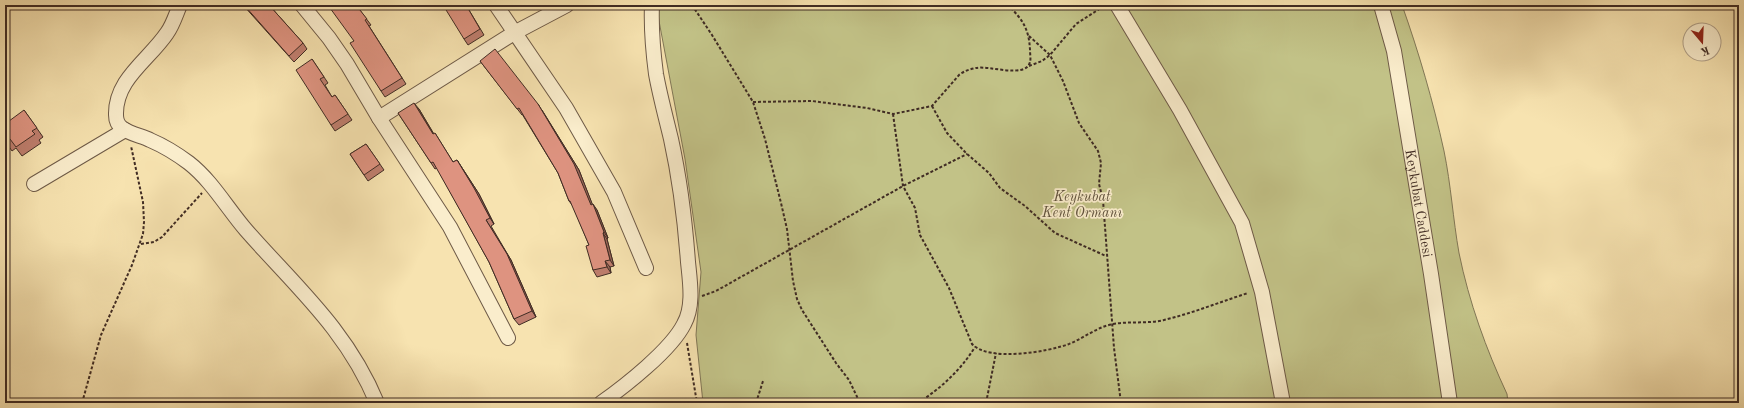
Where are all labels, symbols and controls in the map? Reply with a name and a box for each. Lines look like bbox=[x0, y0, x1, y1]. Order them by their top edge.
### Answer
north arrow bbox=[1682, 22, 1722, 62]
text: K bbox=[1698, 43, 1711, 57]
street label: Keykubat Caddesi bbox=[1402, 148, 1434, 259]
park label: Keykubat Kent Ormanı bbox=[1041, 190, 1122, 220]

